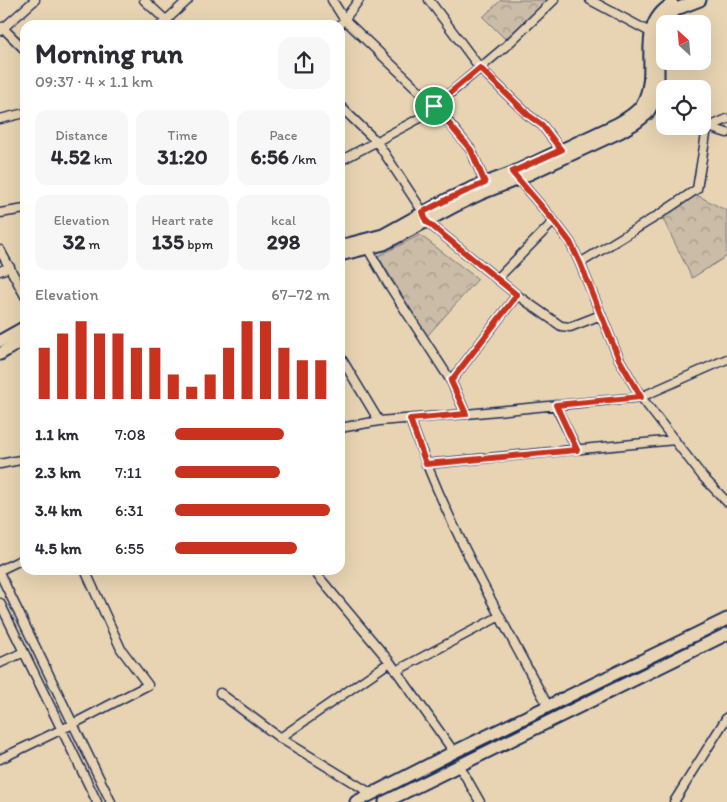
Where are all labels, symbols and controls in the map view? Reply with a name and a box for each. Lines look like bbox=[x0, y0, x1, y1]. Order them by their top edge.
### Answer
north arrow bbox=[656, 15, 711, 70]
map controls bbox=[656, 15, 711, 135]
text: Morning run bbox=[35, 36, 183, 70]
button: share bbox=[278, 37, 330, 89]
text: 09:37 · 4 × 1.1 km bbox=[35, 72, 153, 91]
button: locate bbox=[656, 80, 711, 135]
pin bbox=[413, 85, 455, 127]
icon: arrive bbox=[420, 92, 448, 120]
text: Distance bbox=[55, 127, 108, 144]
text: Time bbox=[168, 127, 197, 144]
text: Pace bbox=[269, 127, 298, 144]
text: 4.52 bbox=[51, 144, 91, 169]
text: 31:20 bbox=[157, 144, 208, 169]
text: 6:56 bbox=[251, 144, 289, 169]
text: km bbox=[91, 151, 112, 168]
text: /km bbox=[289, 151, 316, 168]
text: Elevation bbox=[54, 212, 109, 229]
text: Heart rate bbox=[152, 212, 213, 229]
text: kcal bbox=[271, 212, 296, 229]
text: 32 bbox=[63, 229, 85, 254]
text: 135 bbox=[152, 229, 184, 254]
text: 298 bbox=[267, 229, 300, 254]
text: m bbox=[85, 236, 100, 253]
text: bpm bbox=[184, 236, 213, 253]
text: Elevation bbox=[35, 285, 99, 304]
text: 67–72 m bbox=[271, 285, 330, 304]
text: 1.1 km bbox=[35, 425, 79, 444]
text: 7:08 bbox=[115, 425, 145, 444]
text: 2.3 km bbox=[35, 463, 81, 482]
text: 7:11 bbox=[115, 463, 142, 482]
text: 3.4 km bbox=[35, 501, 82, 520]
text: 6:31 bbox=[115, 501, 144, 520]
text: 4.5 km bbox=[35, 539, 82, 558]
text: 6:55 bbox=[115, 539, 144, 558]

